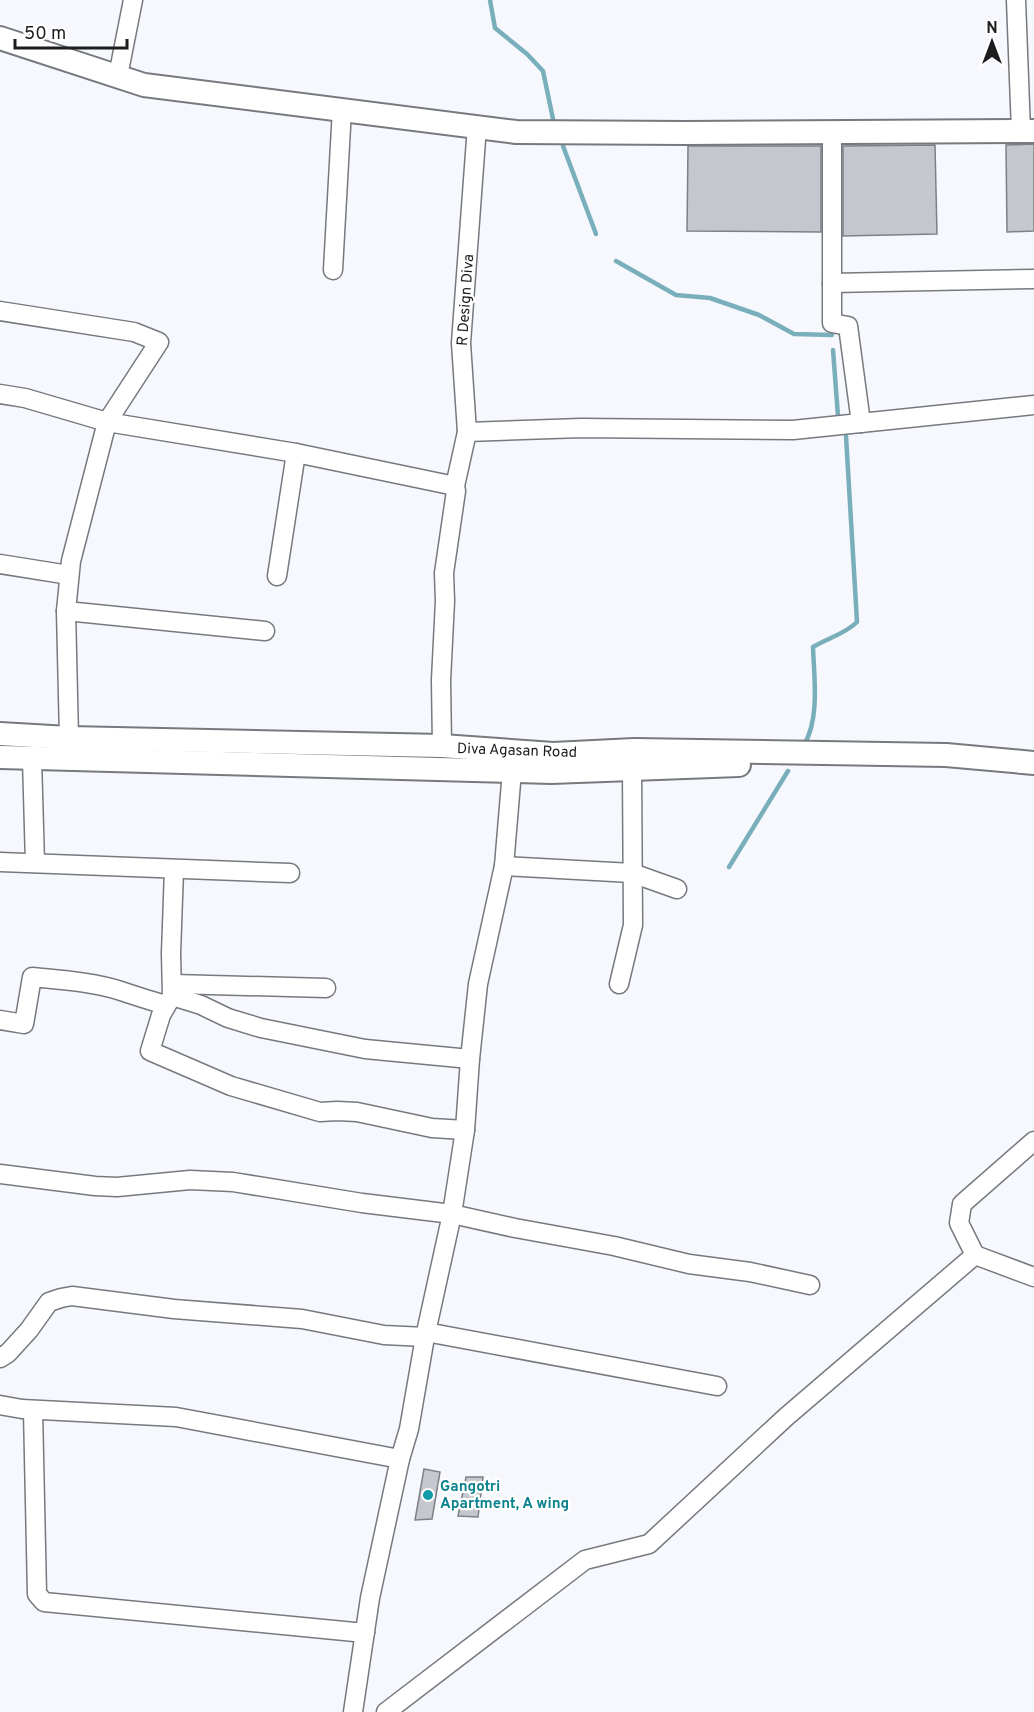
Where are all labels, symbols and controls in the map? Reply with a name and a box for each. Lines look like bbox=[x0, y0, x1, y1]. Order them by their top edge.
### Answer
scale bar bbox=[15, 12, 128, 50]
north arrow bbox=[962, 12, 1022, 72]
text: N bbox=[986, 19, 998, 39]
text: 50 m bbox=[24, 23, 66, 46]
street label: R Design Diva bbox=[454, 253, 479, 347]
street label: Diva Agasan Road bbox=[456, 740, 577, 763]
place label: Gangotri Apartment, A wing bbox=[440, 1478, 569, 1514]
marker: Gangotri Apartment, A wing bbox=[421, 1488, 435, 1502]

